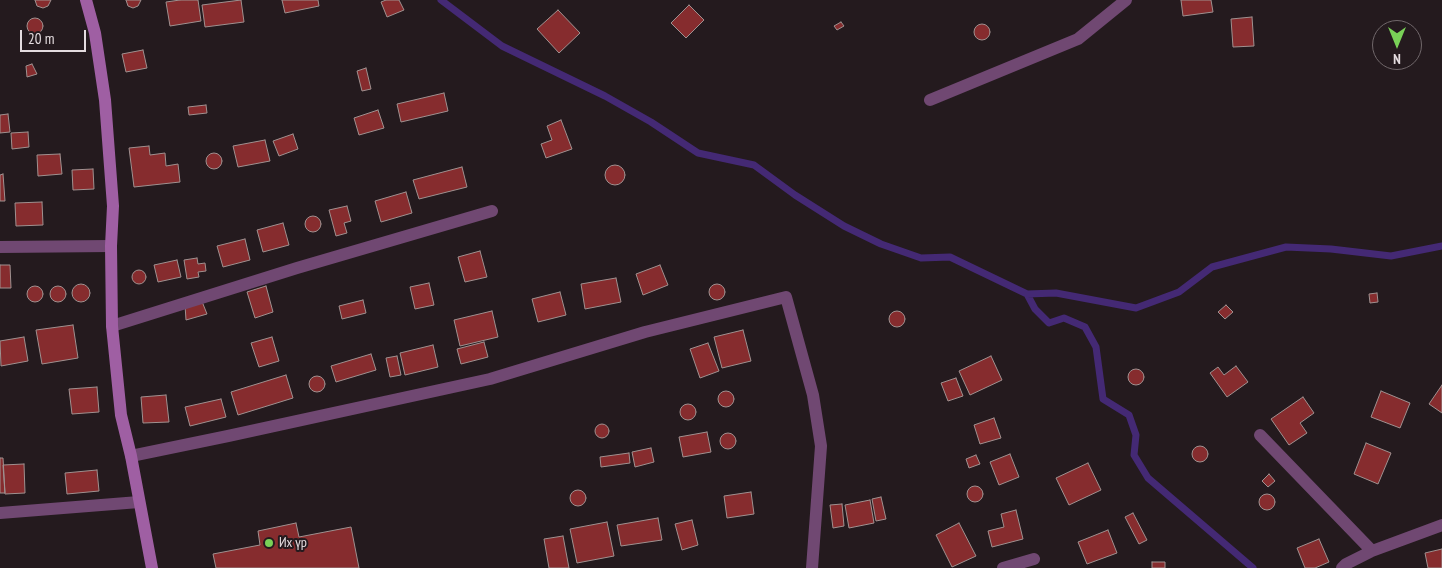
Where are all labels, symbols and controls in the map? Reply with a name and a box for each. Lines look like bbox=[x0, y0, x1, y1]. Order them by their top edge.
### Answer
scale bar bbox=[22, 20, 89, 52]
north arrow bbox=[1372, 20, 1422, 70]
text: 20 m bbox=[28, 29, 54, 48]
text: N bbox=[1393, 50, 1401, 68]
place label: Их үр bbox=[279, 535, 307, 551]
marker: Их үр bbox=[263, 537, 275, 549]

